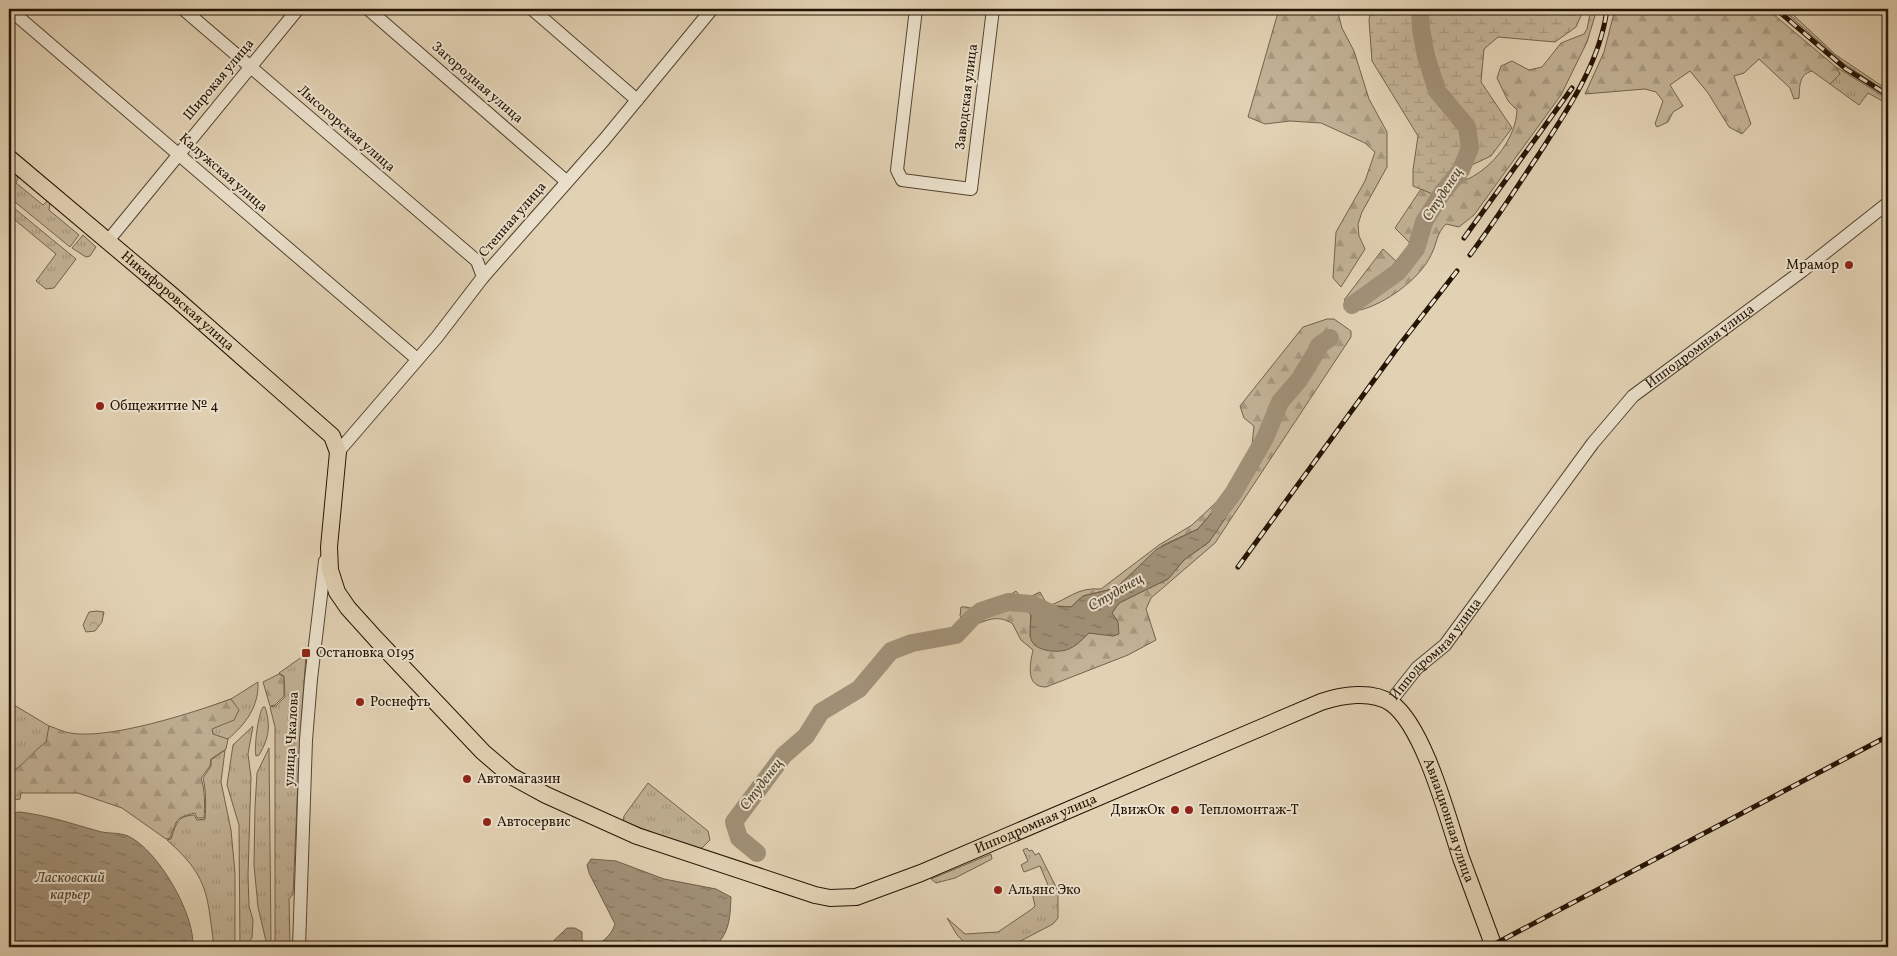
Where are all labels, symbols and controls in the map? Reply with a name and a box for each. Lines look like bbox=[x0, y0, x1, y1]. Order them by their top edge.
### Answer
street label: Широкая улица bbox=[179, 35, 259, 125]
street label: Загородная улица bbox=[427, 38, 527, 128]
street label: Заводская улица bbox=[951, 43, 983, 151]
street label: Лысогорская улица bbox=[293, 81, 399, 177]
street label: Калужская улица bbox=[175, 129, 271, 217]
water label: Студенец bbox=[1418, 164, 1469, 226]
street label: Степная улица bbox=[475, 178, 551, 262]
street label: Никифоровская улица bbox=[117, 247, 238, 355]
place label: Мрамор bbox=[1786, 256, 1839, 275]
marker: Мрамор bbox=[1843, 259, 1855, 271]
street label: Ипподромная улица bbox=[1641, 300, 1758, 393]
place label: Общежитие № 4 bbox=[110, 397, 219, 416]
marker: Общежитие № 4 bbox=[94, 400, 106, 412]
water label: Студенец bbox=[1084, 569, 1148, 617]
street label: Ипподромная улица bbox=[1385, 594, 1486, 705]
place label: Остановка 0195 bbox=[316, 644, 415, 663]
marker: Остановка 0195 bbox=[300, 647, 312, 659]
street label: улица Чкалова bbox=[280, 691, 304, 787]
place label: Роснефть bbox=[370, 693, 431, 712]
marker: Роснефть bbox=[354, 696, 366, 708]
water label: Студенец bbox=[735, 754, 789, 816]
street label: Авиационная улица bbox=[1419, 755, 1479, 885]
place label: Автомагазин bbox=[477, 770, 561, 789]
marker: Автомагазин bbox=[461, 773, 473, 785]
street label: Ипподромная улица bbox=[972, 789, 1100, 859]
place label: ДвижОк bbox=[1110, 801, 1166, 820]
place label: Тепломонтаж-Т bbox=[1199, 801, 1299, 820]
marker: ДвижОк bbox=[1169, 804, 1181, 816]
marker: Тепломонтаж-Т bbox=[1183, 804, 1195, 816]
place label: Автосервис bbox=[497, 813, 571, 832]
marker: Автосервис bbox=[481, 816, 493, 828]
water label: Ласковский карьер bbox=[34, 868, 105, 906]
place label: Альянс Эко bbox=[1008, 881, 1081, 900]
marker: Альянс Эко bbox=[992, 884, 1004, 896]

